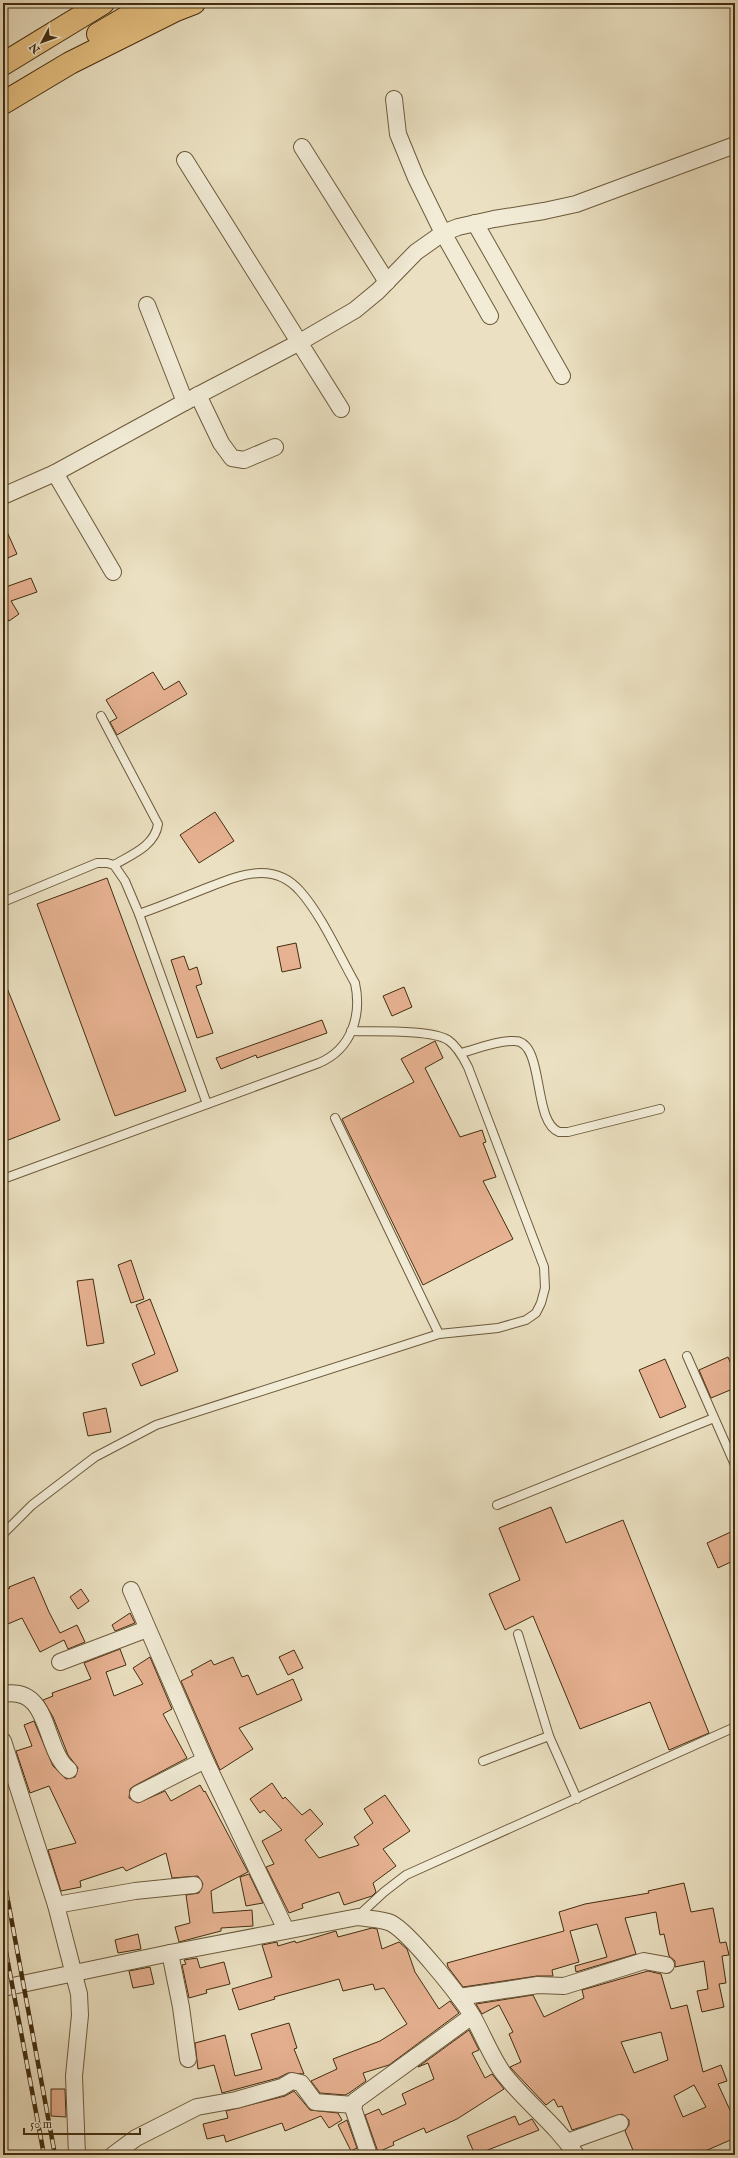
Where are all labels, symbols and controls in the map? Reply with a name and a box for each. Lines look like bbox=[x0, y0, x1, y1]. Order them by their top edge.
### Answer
north arrow bbox=[22, 22, 62, 62]
text: N bbox=[26, 39, 44, 57]
scale bar bbox=[24, 2110, 140, 2136]
text: 50 m bbox=[30, 2117, 52, 2132]

